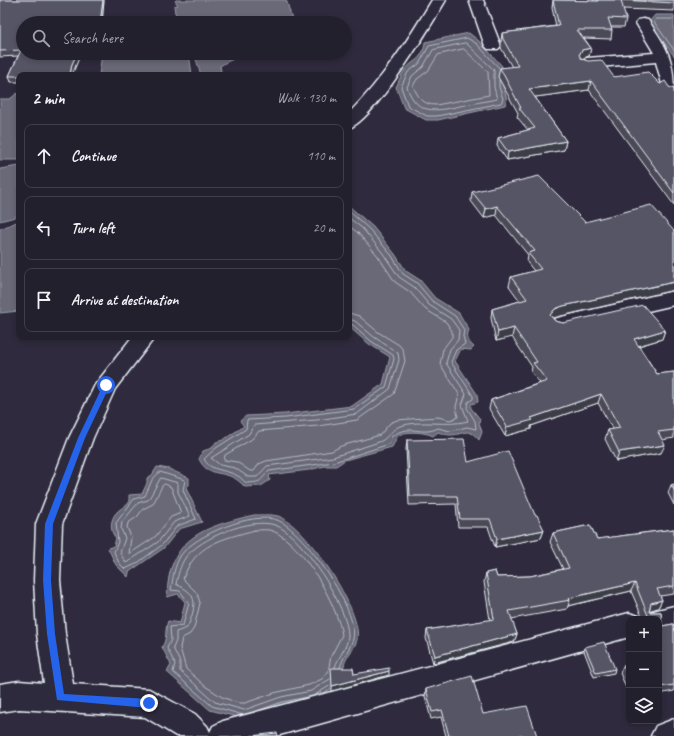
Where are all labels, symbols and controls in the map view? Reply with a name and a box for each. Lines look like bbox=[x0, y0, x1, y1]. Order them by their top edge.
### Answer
search box bbox=[16, 16, 352, 60]
icon: search bbox=[30, 27, 52, 49]
text: Search here bbox=[62, 29, 123, 48]
text: 2 min bbox=[32, 88, 65, 109]
text: Walk · 130 m bbox=[277, 90, 336, 106]
icon: ahead bbox=[33, 145, 55, 167]
text: Continue bbox=[71, 147, 116, 166]
text: 110 m bbox=[307, 148, 335, 164]
icon: left bbox=[33, 217, 55, 239]
text: Turn left bbox=[71, 219, 114, 238]
text: 20 m bbox=[313, 220, 335, 236]
icon: arrive bbox=[33, 289, 55, 311]
text: Arrive at destination bbox=[71, 291, 178, 310]
route start bbox=[97, 376, 115, 394]
map controls bbox=[626, 616, 662, 724]
button: + bbox=[626, 616, 662, 652]
button: − bbox=[626, 652, 662, 688]
button: layers bbox=[626, 688, 662, 724]
route end bbox=[140, 694, 158, 712]

